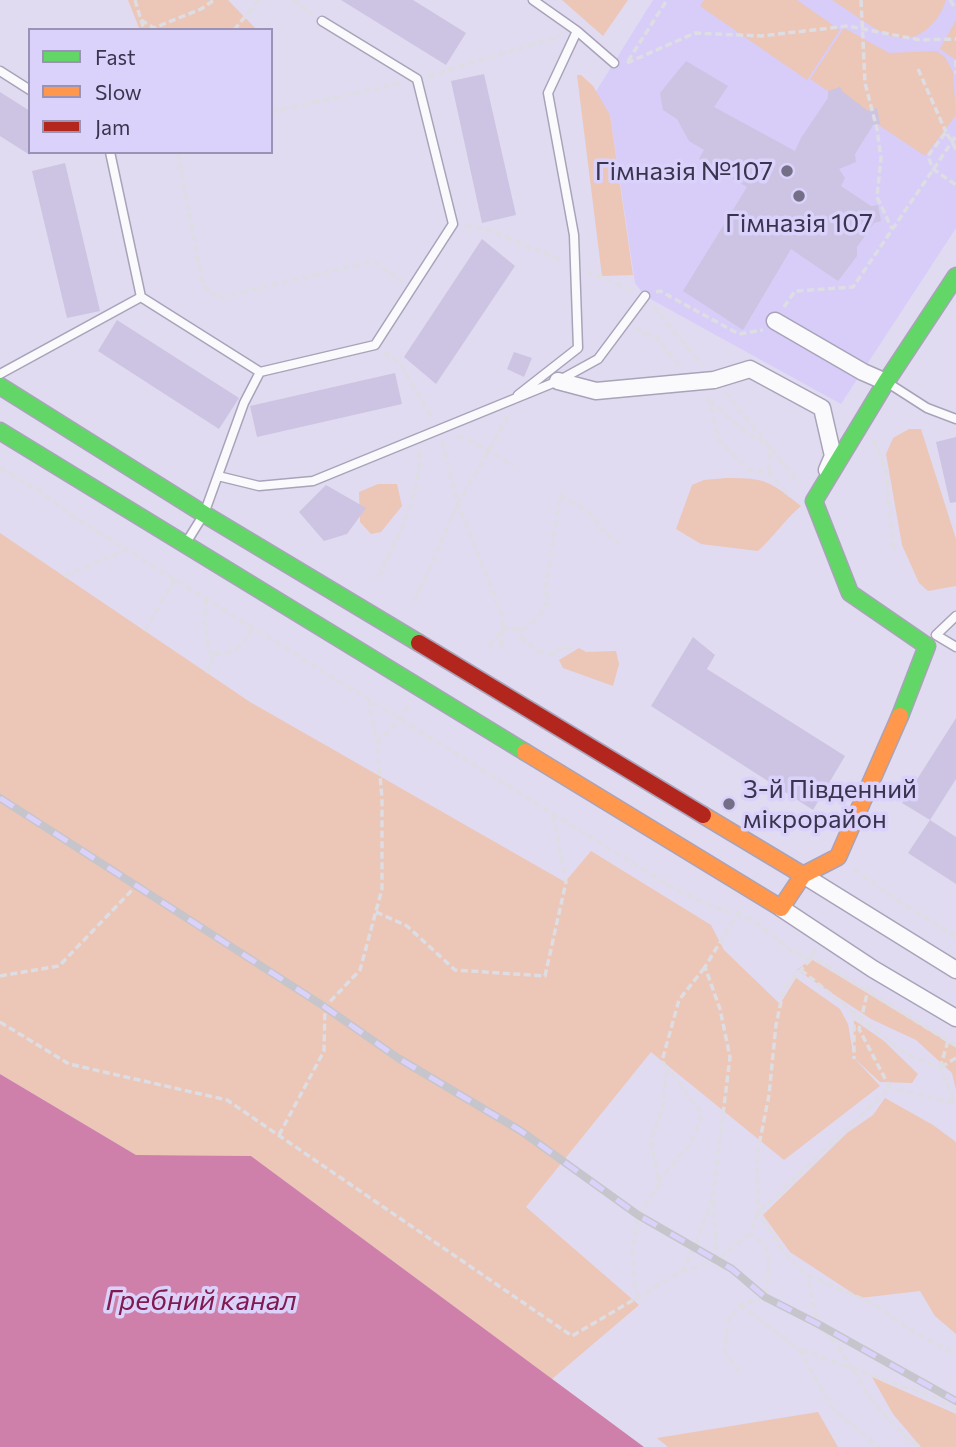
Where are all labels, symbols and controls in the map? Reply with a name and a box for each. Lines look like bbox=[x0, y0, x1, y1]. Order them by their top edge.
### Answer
legend bbox=[28, 28, 273, 154]
text: Fast bbox=[95, 44, 136, 69]
text: Slow bbox=[95, 79, 142, 104]
text: Jam bbox=[95, 114, 130, 139]
place label: Гімназія №107 bbox=[595, 155, 773, 187]
marker: Гімназія №107 bbox=[779, 163, 795, 179]
marker: Гімназія 107 bbox=[791, 188, 807, 204]
place label: Гімназія 107 bbox=[725, 207, 873, 239]
place label: 3-й Південний мікрорайон bbox=[743, 773, 917, 834]
marker: 3-й Південний мікрорайон bbox=[721, 796, 737, 812]
water label: Гребний канал bbox=[105, 1284, 297, 1318]

